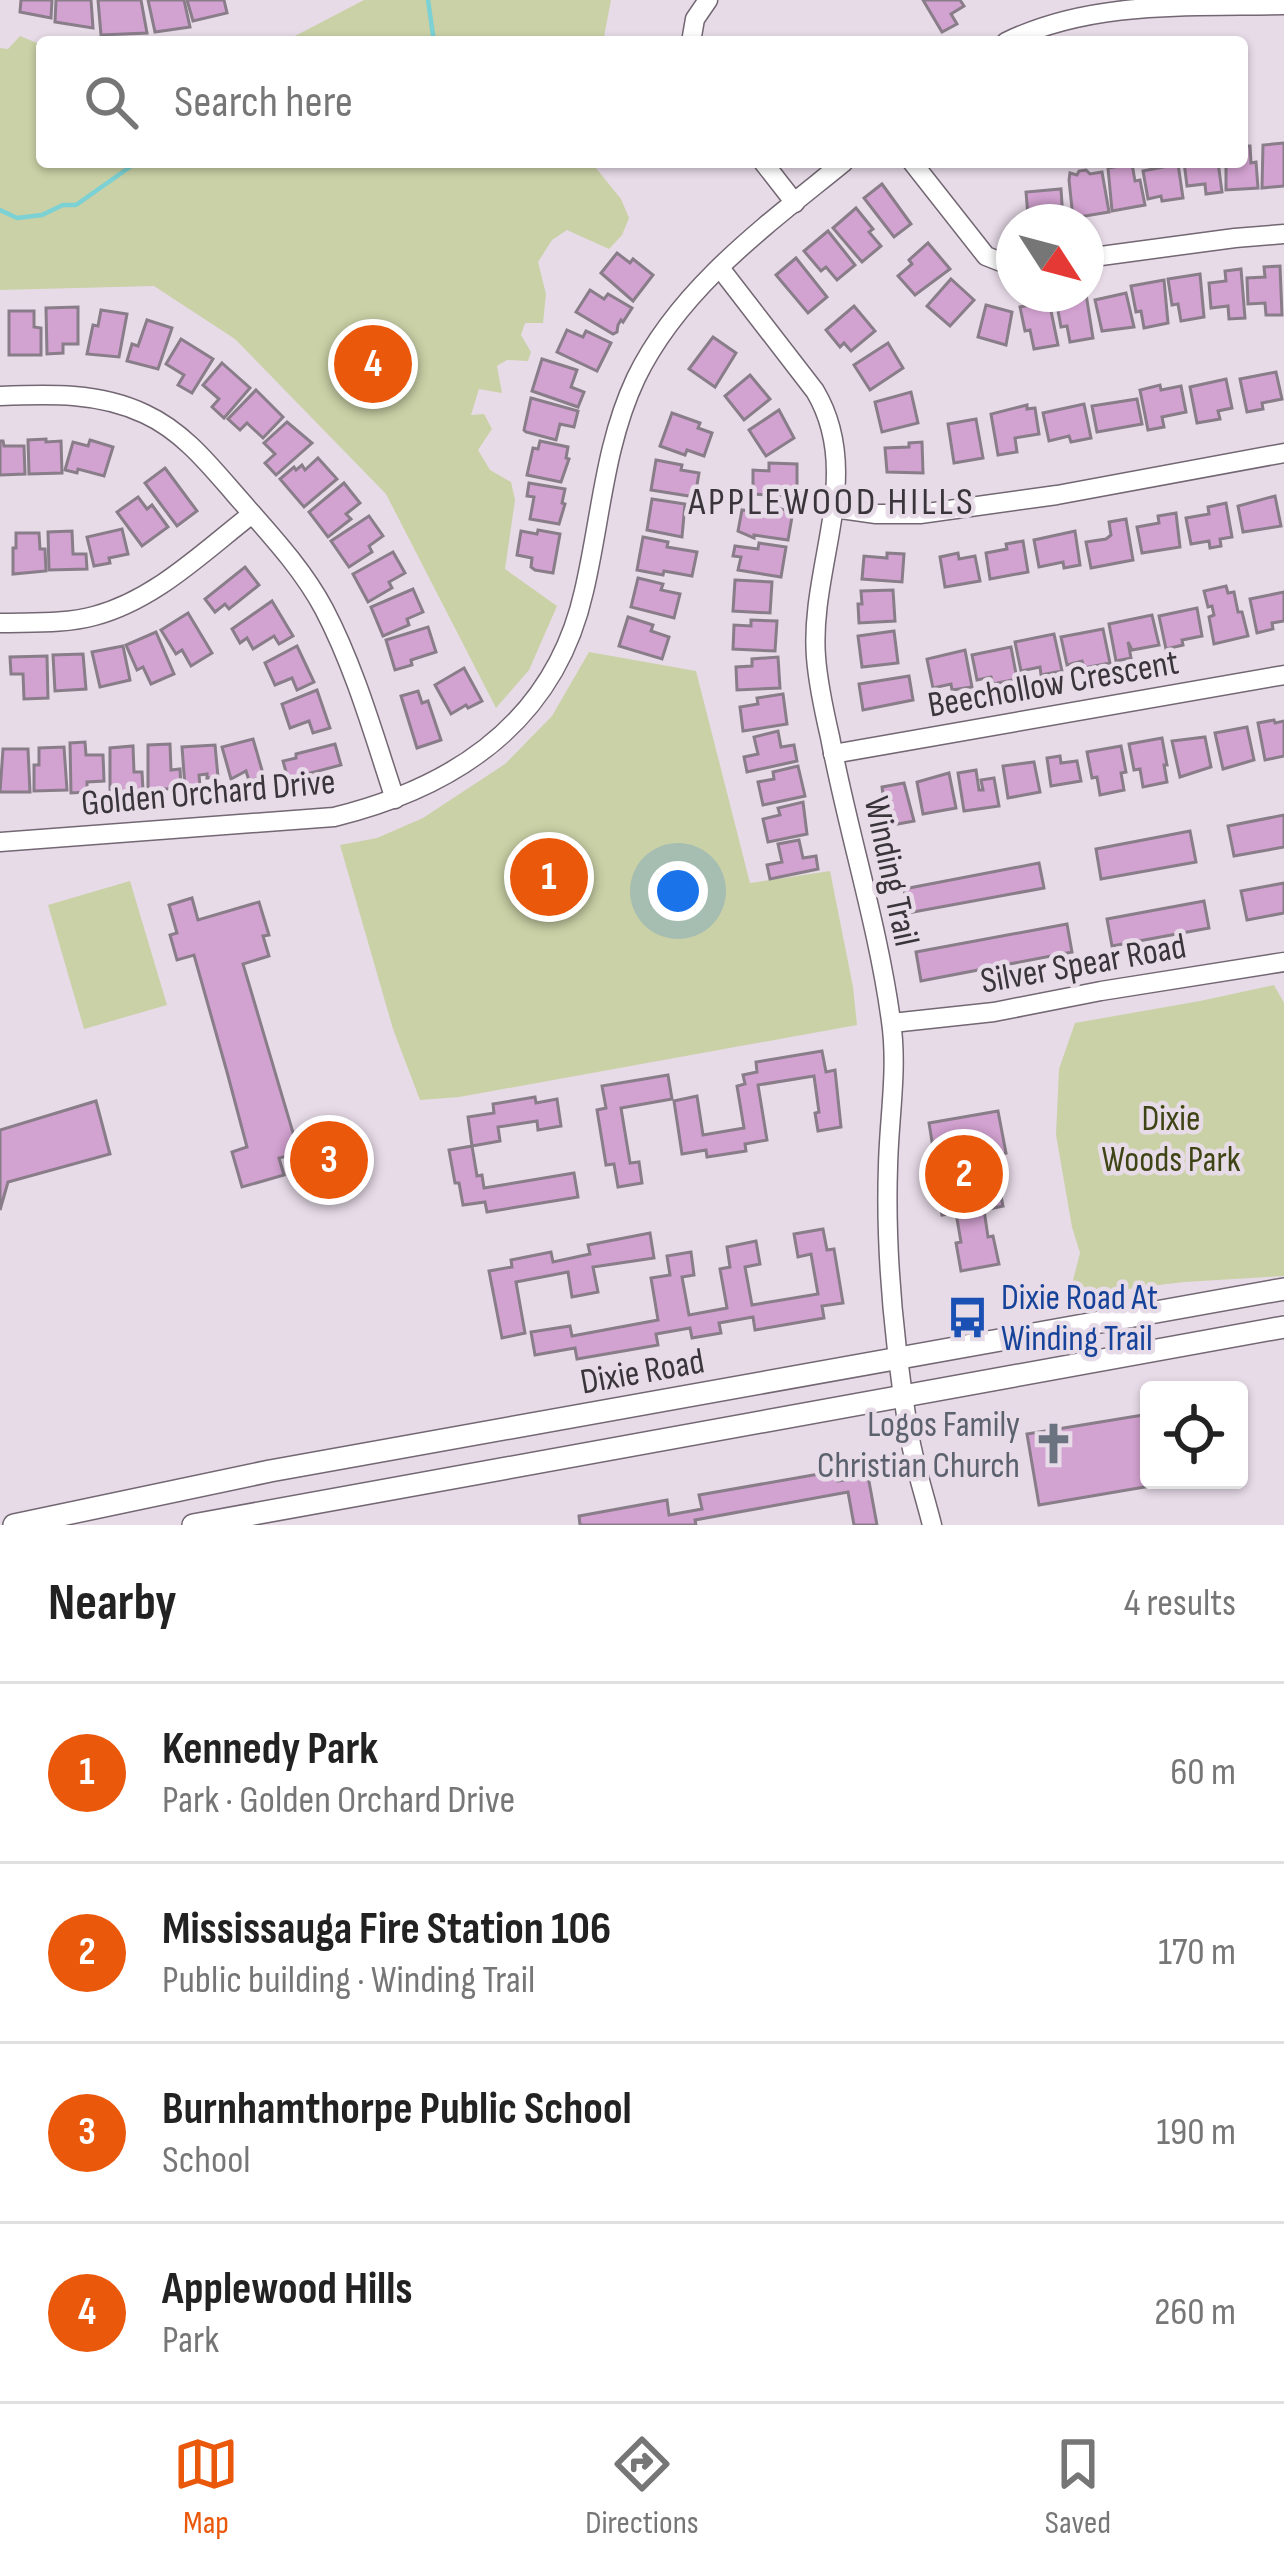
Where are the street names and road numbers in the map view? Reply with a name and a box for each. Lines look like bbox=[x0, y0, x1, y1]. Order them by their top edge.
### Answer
street label: Beechollow Crescent bbox=[925, 641, 1182, 728]
street label: Golden Orchard Drive bbox=[79, 761, 337, 826]
street label: Winding Trail bbox=[854, 793, 927, 950]
street label: Silver Spear Road bbox=[977, 925, 1189, 1004]
street label: Dixie Road bbox=[577, 1340, 708, 1404]

